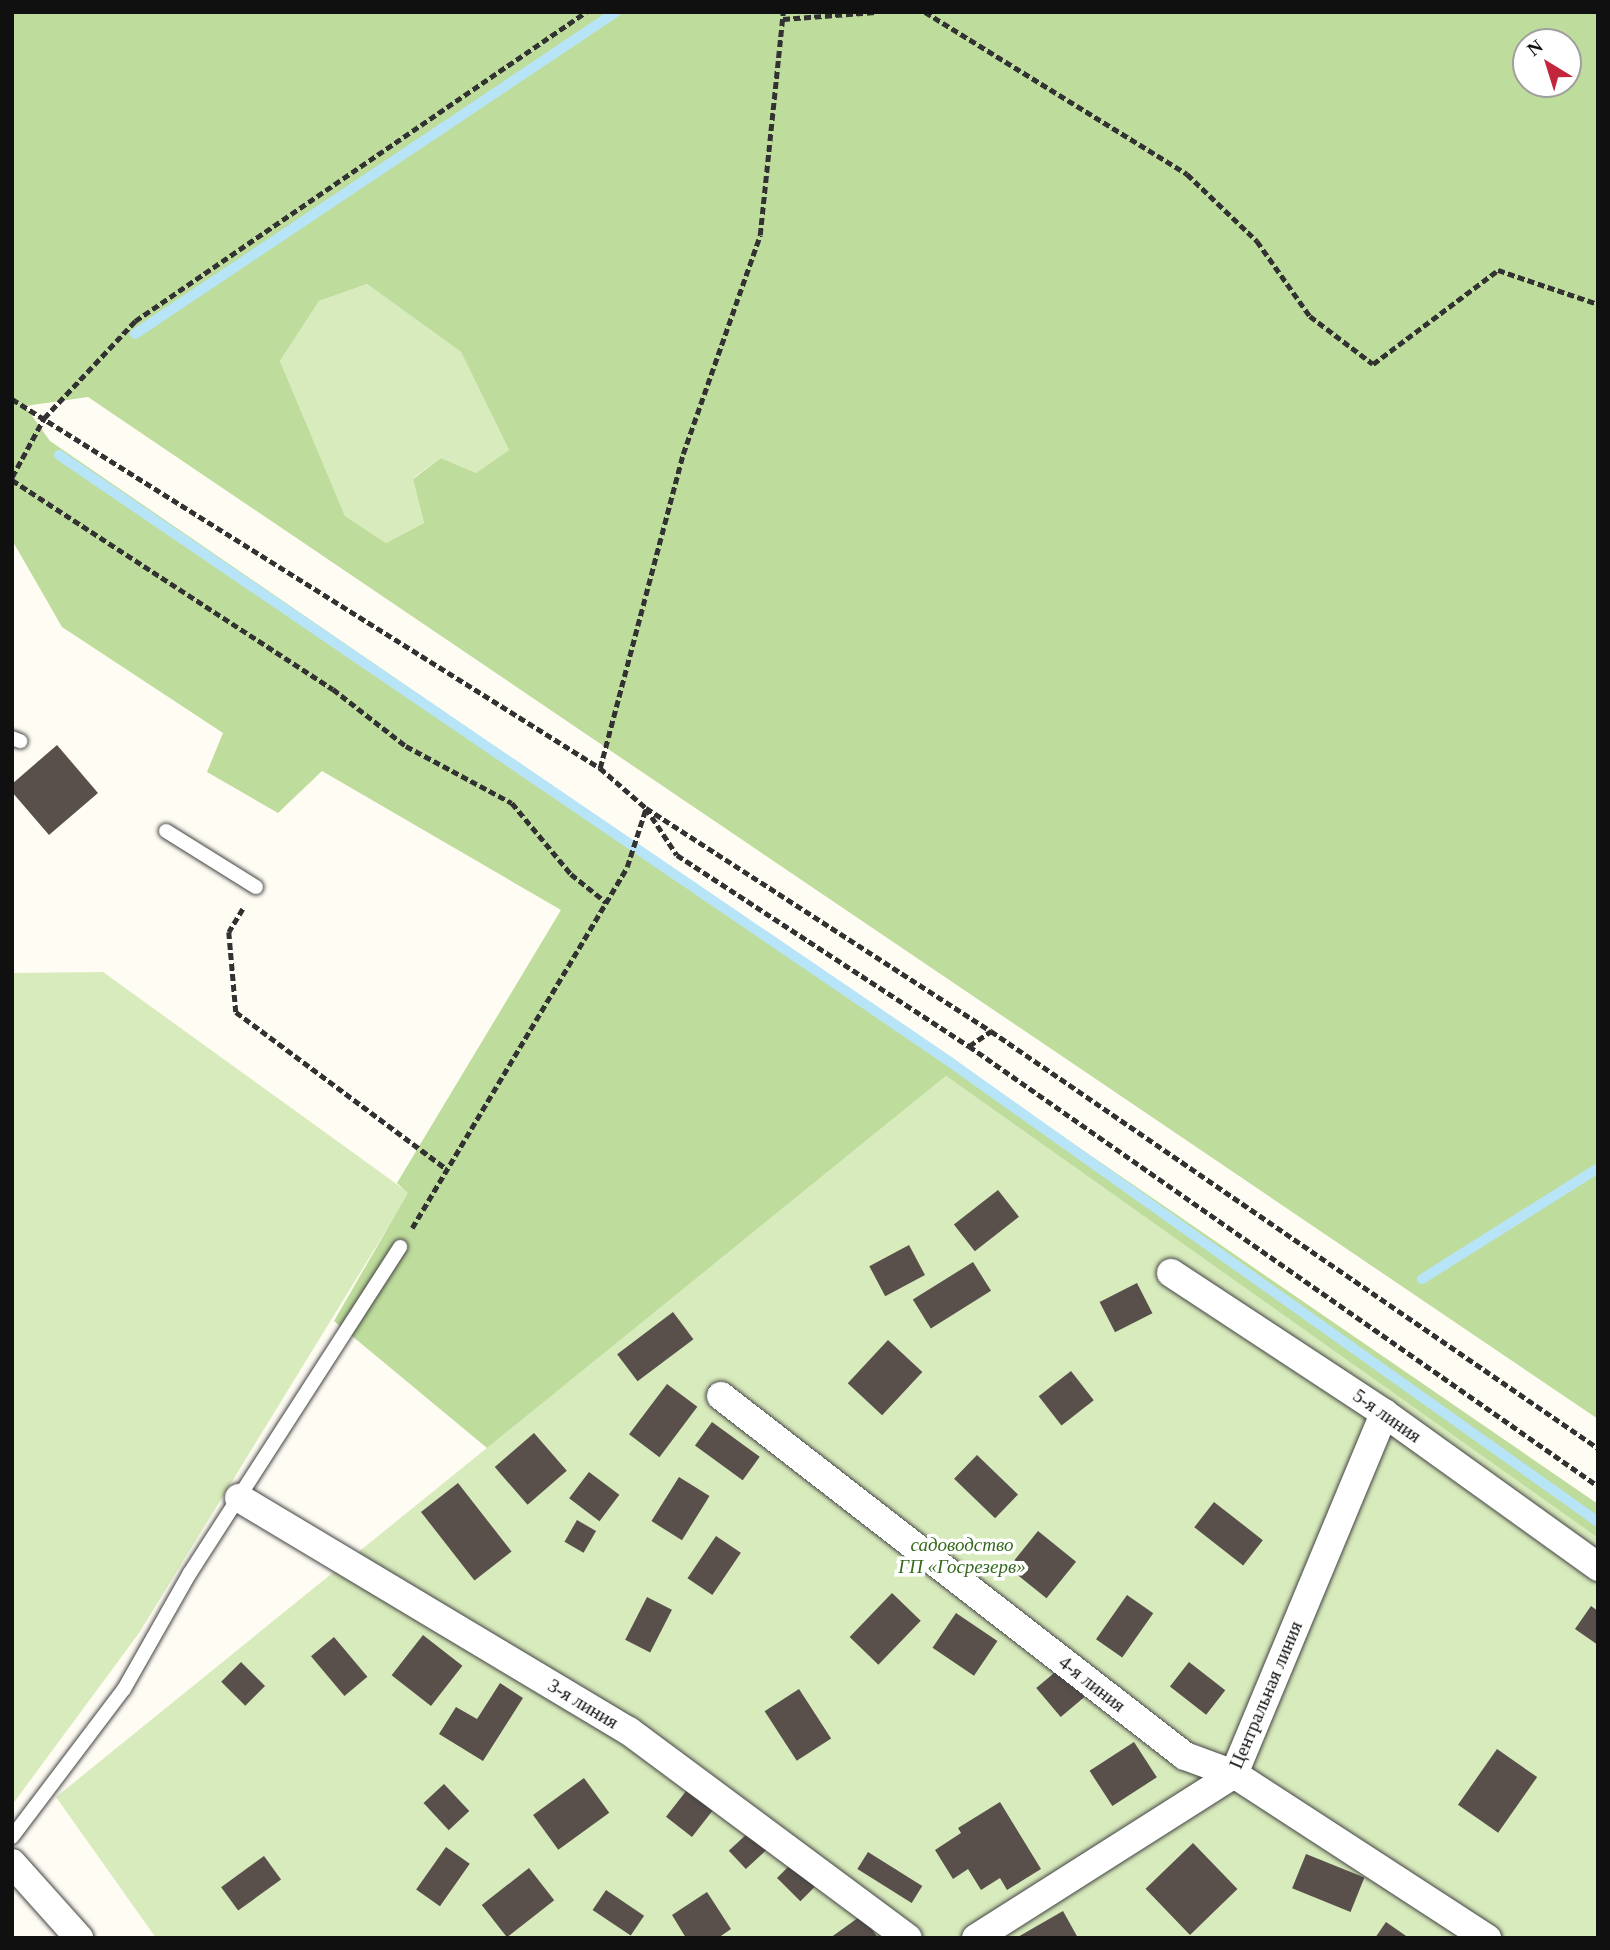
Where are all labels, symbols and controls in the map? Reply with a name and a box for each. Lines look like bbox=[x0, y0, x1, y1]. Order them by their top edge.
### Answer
north arrow bbox=[1512, 28, 1582, 98]
text: N bbox=[1523, 35, 1547, 60]
street label: 5-я линия bbox=[1348, 1384, 1426, 1448]
park label: садоводство ГП «Госрезерв» bbox=[898, 1534, 1026, 1578]
street label: Центральная линия bbox=[1225, 1618, 1307, 1772]
street label: 4-я линия bbox=[1054, 1651, 1130, 1717]
street label: 3-я линия bbox=[544, 1674, 622, 1734]

